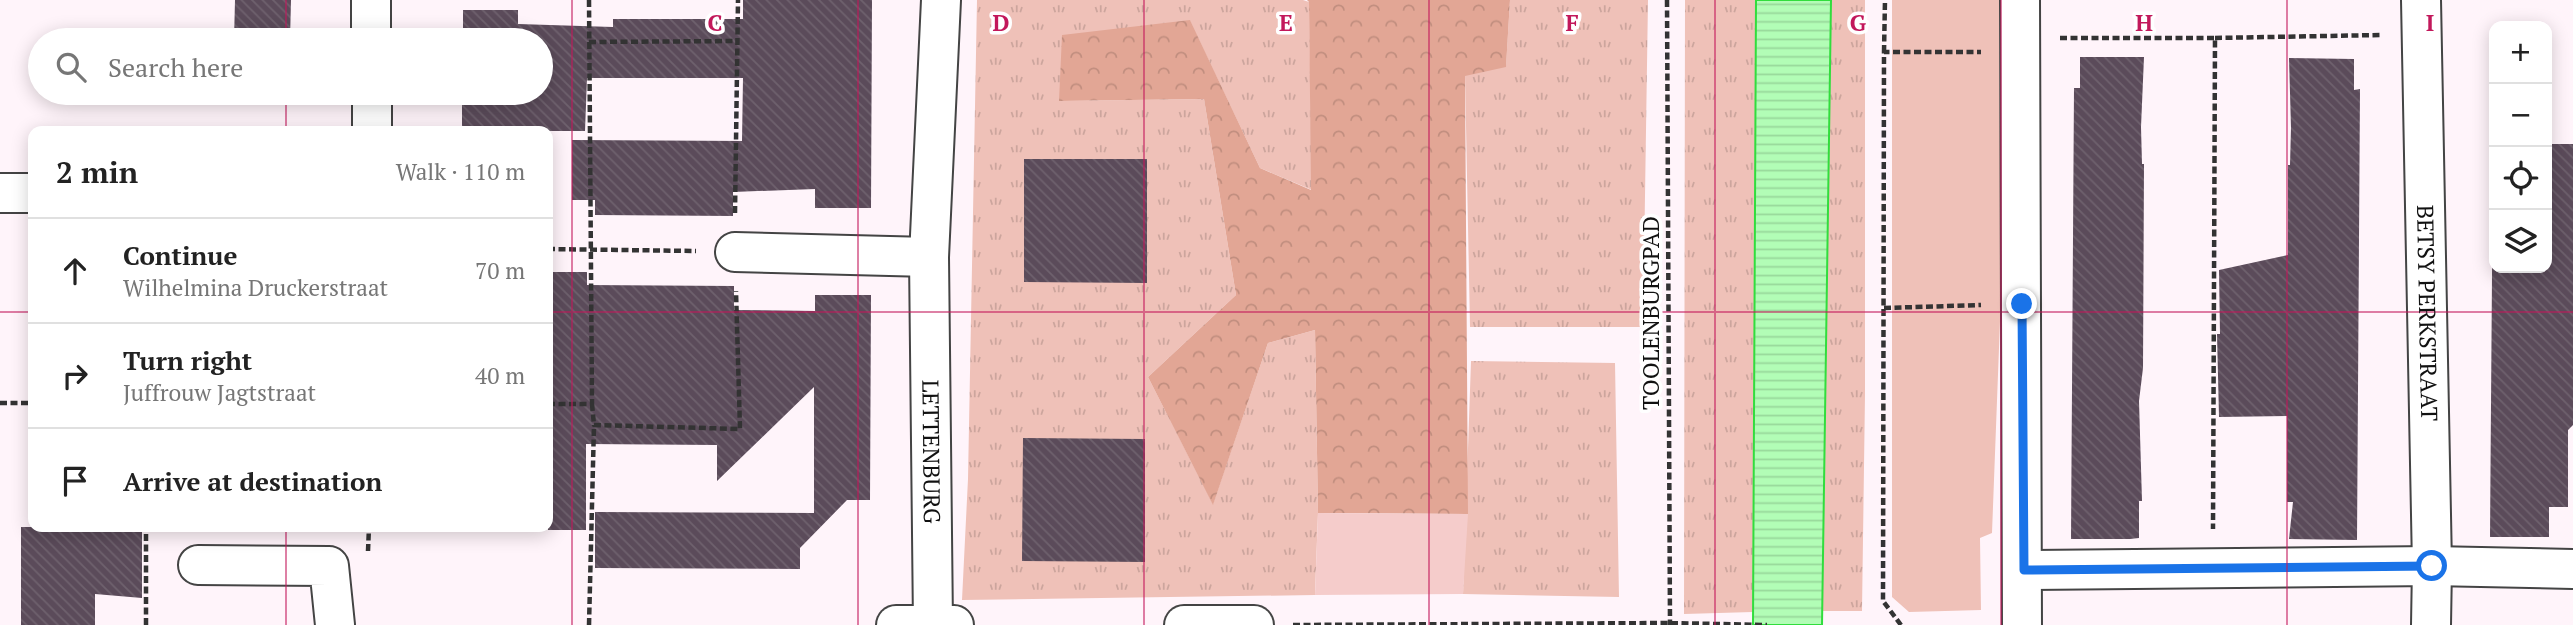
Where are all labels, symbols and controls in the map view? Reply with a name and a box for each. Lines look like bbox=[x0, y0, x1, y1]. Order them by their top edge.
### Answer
text: C bbox=[708, 7, 723, 38]
text: D bbox=[993, 7, 1010, 38]
text: E bbox=[1279, 7, 1293, 38]
text: F bbox=[1565, 7, 1579, 38]
text: G bbox=[1850, 7, 1867, 38]
text: H bbox=[2135, 7, 2153, 38]
text: I bbox=[2426, 7, 2434, 38]
map controls bbox=[2489, 21, 2552, 273]
button: + bbox=[2489, 21, 2552, 84]
search box bbox=[28, 28, 553, 105]
icon: search bbox=[52, 48, 90, 86]
text: Search here bbox=[108, 50, 243, 84]
button: − bbox=[2489, 84, 2552, 147]
button: locate bbox=[2489, 147, 2552, 210]
text: 2 min bbox=[56, 152, 138, 192]
text: Walk · 110 m bbox=[396, 156, 525, 187]
street label: BETSY PERKSTRAAT bbox=[2410, 205, 2445, 421]
button: layers bbox=[2489, 210, 2552, 273]
street label: TOOLENBURGPAD bbox=[1635, 216, 1666, 410]
text: Continue bbox=[123, 238, 237, 272]
icon: ahead bbox=[56, 252, 94, 290]
text: 70 m bbox=[475, 255, 525, 286]
text: Wilhelmina Druckerstraat bbox=[123, 272, 388, 303]
route end bbox=[2006, 288, 2037, 319]
text: Turn right bbox=[123, 343, 252, 377]
icon: right bbox=[56, 357, 94, 395]
text: 40 m bbox=[475, 360, 525, 391]
text: Juffrouw Jagtstraat bbox=[123, 377, 316, 408]
street label: LETTENBURG bbox=[915, 379, 948, 524]
icon: arrive bbox=[56, 462, 94, 500]
text: Arrive at destination bbox=[123, 464, 382, 498]
route start bbox=[2416, 550, 2447, 581]

